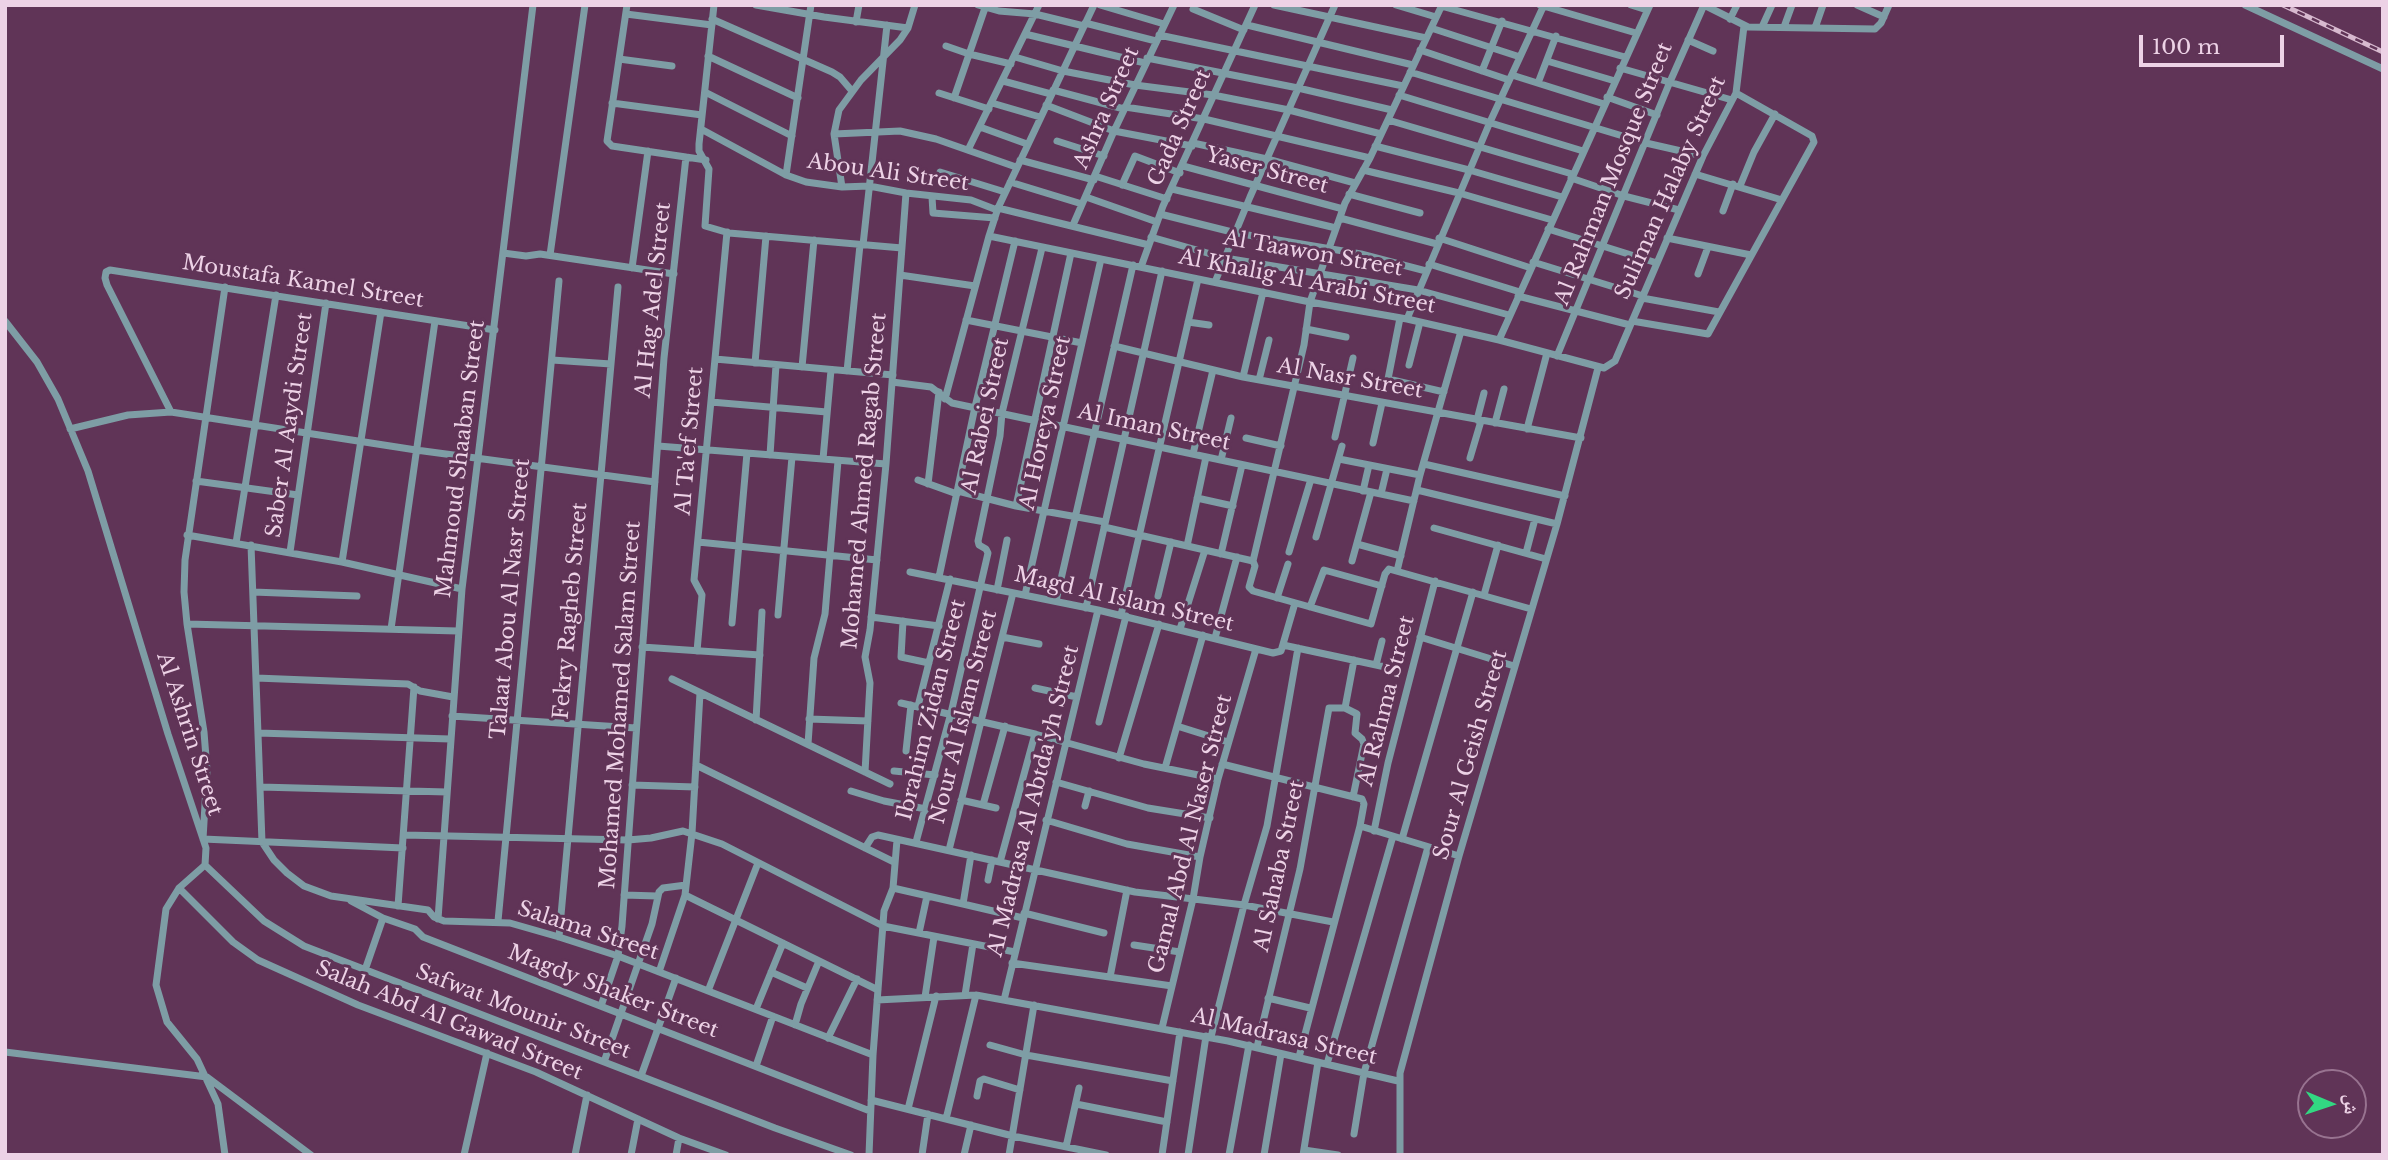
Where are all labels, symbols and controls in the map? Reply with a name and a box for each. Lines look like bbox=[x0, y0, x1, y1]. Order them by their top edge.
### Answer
scale bar bbox=[2143, 21, 2288, 65]
text: 100 m bbox=[2152, 34, 2220, 60]
street label: Al Rahman Mosque Street bbox=[1550, 39, 1678, 309]
street label: Ashra Street bbox=[1069, 43, 1145, 173]
street label: Gada Street bbox=[1143, 66, 1217, 190]
street label: Suliman Halaby Street bbox=[1610, 72, 1732, 304]
street label: Yaser Street bbox=[1203, 143, 1331, 199]
street label: Abou Ali Street bbox=[805, 149, 971, 197]
street label: Al Hag Adel Street bbox=[631, 201, 677, 399]
street label: Al Taawon Street bbox=[1221, 226, 1405, 282]
street label: Al Khalig Al Arabi Street bbox=[1176, 245, 1438, 319]
street label: Moustafa Kamel Street bbox=[180, 250, 426, 314]
street label: Saber Al Aaydi Street bbox=[262, 311, 318, 539]
street label: Mohamed Ahmed Ragab Street bbox=[838, 312, 892, 650]
street label: Mahmoud Shaaban Street bbox=[431, 319, 491, 599]
street label: Al Horeya Street bbox=[1015, 334, 1077, 512]
street label: Al Rabei Street bbox=[957, 335, 1015, 497]
street label: Al Nasr Street bbox=[1275, 354, 1425, 404]
street label: Al Ta'ef Street bbox=[671, 366, 709, 516]
street label: Al Iman Street bbox=[1075, 399, 1233, 457]
street label: Talaat Abou Al Nasr Street bbox=[486, 458, 536, 740]
street label: Fekry Ragheb Street bbox=[549, 501, 593, 721]
street label: Mohamed Mohamed Salam Street bbox=[596, 520, 646, 890]
street label: Magd Al Islam Street bbox=[1012, 562, 1236, 638]
street label: Ibrahim Zidan Street bbox=[892, 597, 972, 823]
street label: Nour Al Islam Street bbox=[925, 607, 1003, 827]
street label: Al Rahma Street bbox=[1354, 613, 1420, 789]
street label: Al Madrasa Al Abtda'yh Street bbox=[983, 643, 1085, 959]
street label: Sour Al Geish Street bbox=[1429, 647, 1513, 863]
street label: Al Ashrin Street bbox=[151, 649, 227, 819]
street label: Gamal Abd Al Naser Street bbox=[1144, 692, 1238, 976]
street label: Al Sahaba Street bbox=[1249, 778, 1311, 954]
street label: Salama Street bbox=[514, 896, 662, 966]
street label: Magdy Shaker Street bbox=[504, 940, 722, 1044]
street label: Salah Abd Al Gawad Street bbox=[312, 956, 586, 1086]
street label: Safwat Mounir Street bbox=[412, 959, 634, 1065]
street label: Al Madrasa Street bbox=[1189, 1003, 1379, 1071]
north arrow bbox=[2297, 1069, 2367, 1139]
text: ش bbox=[2340, 1094, 2363, 1115]

